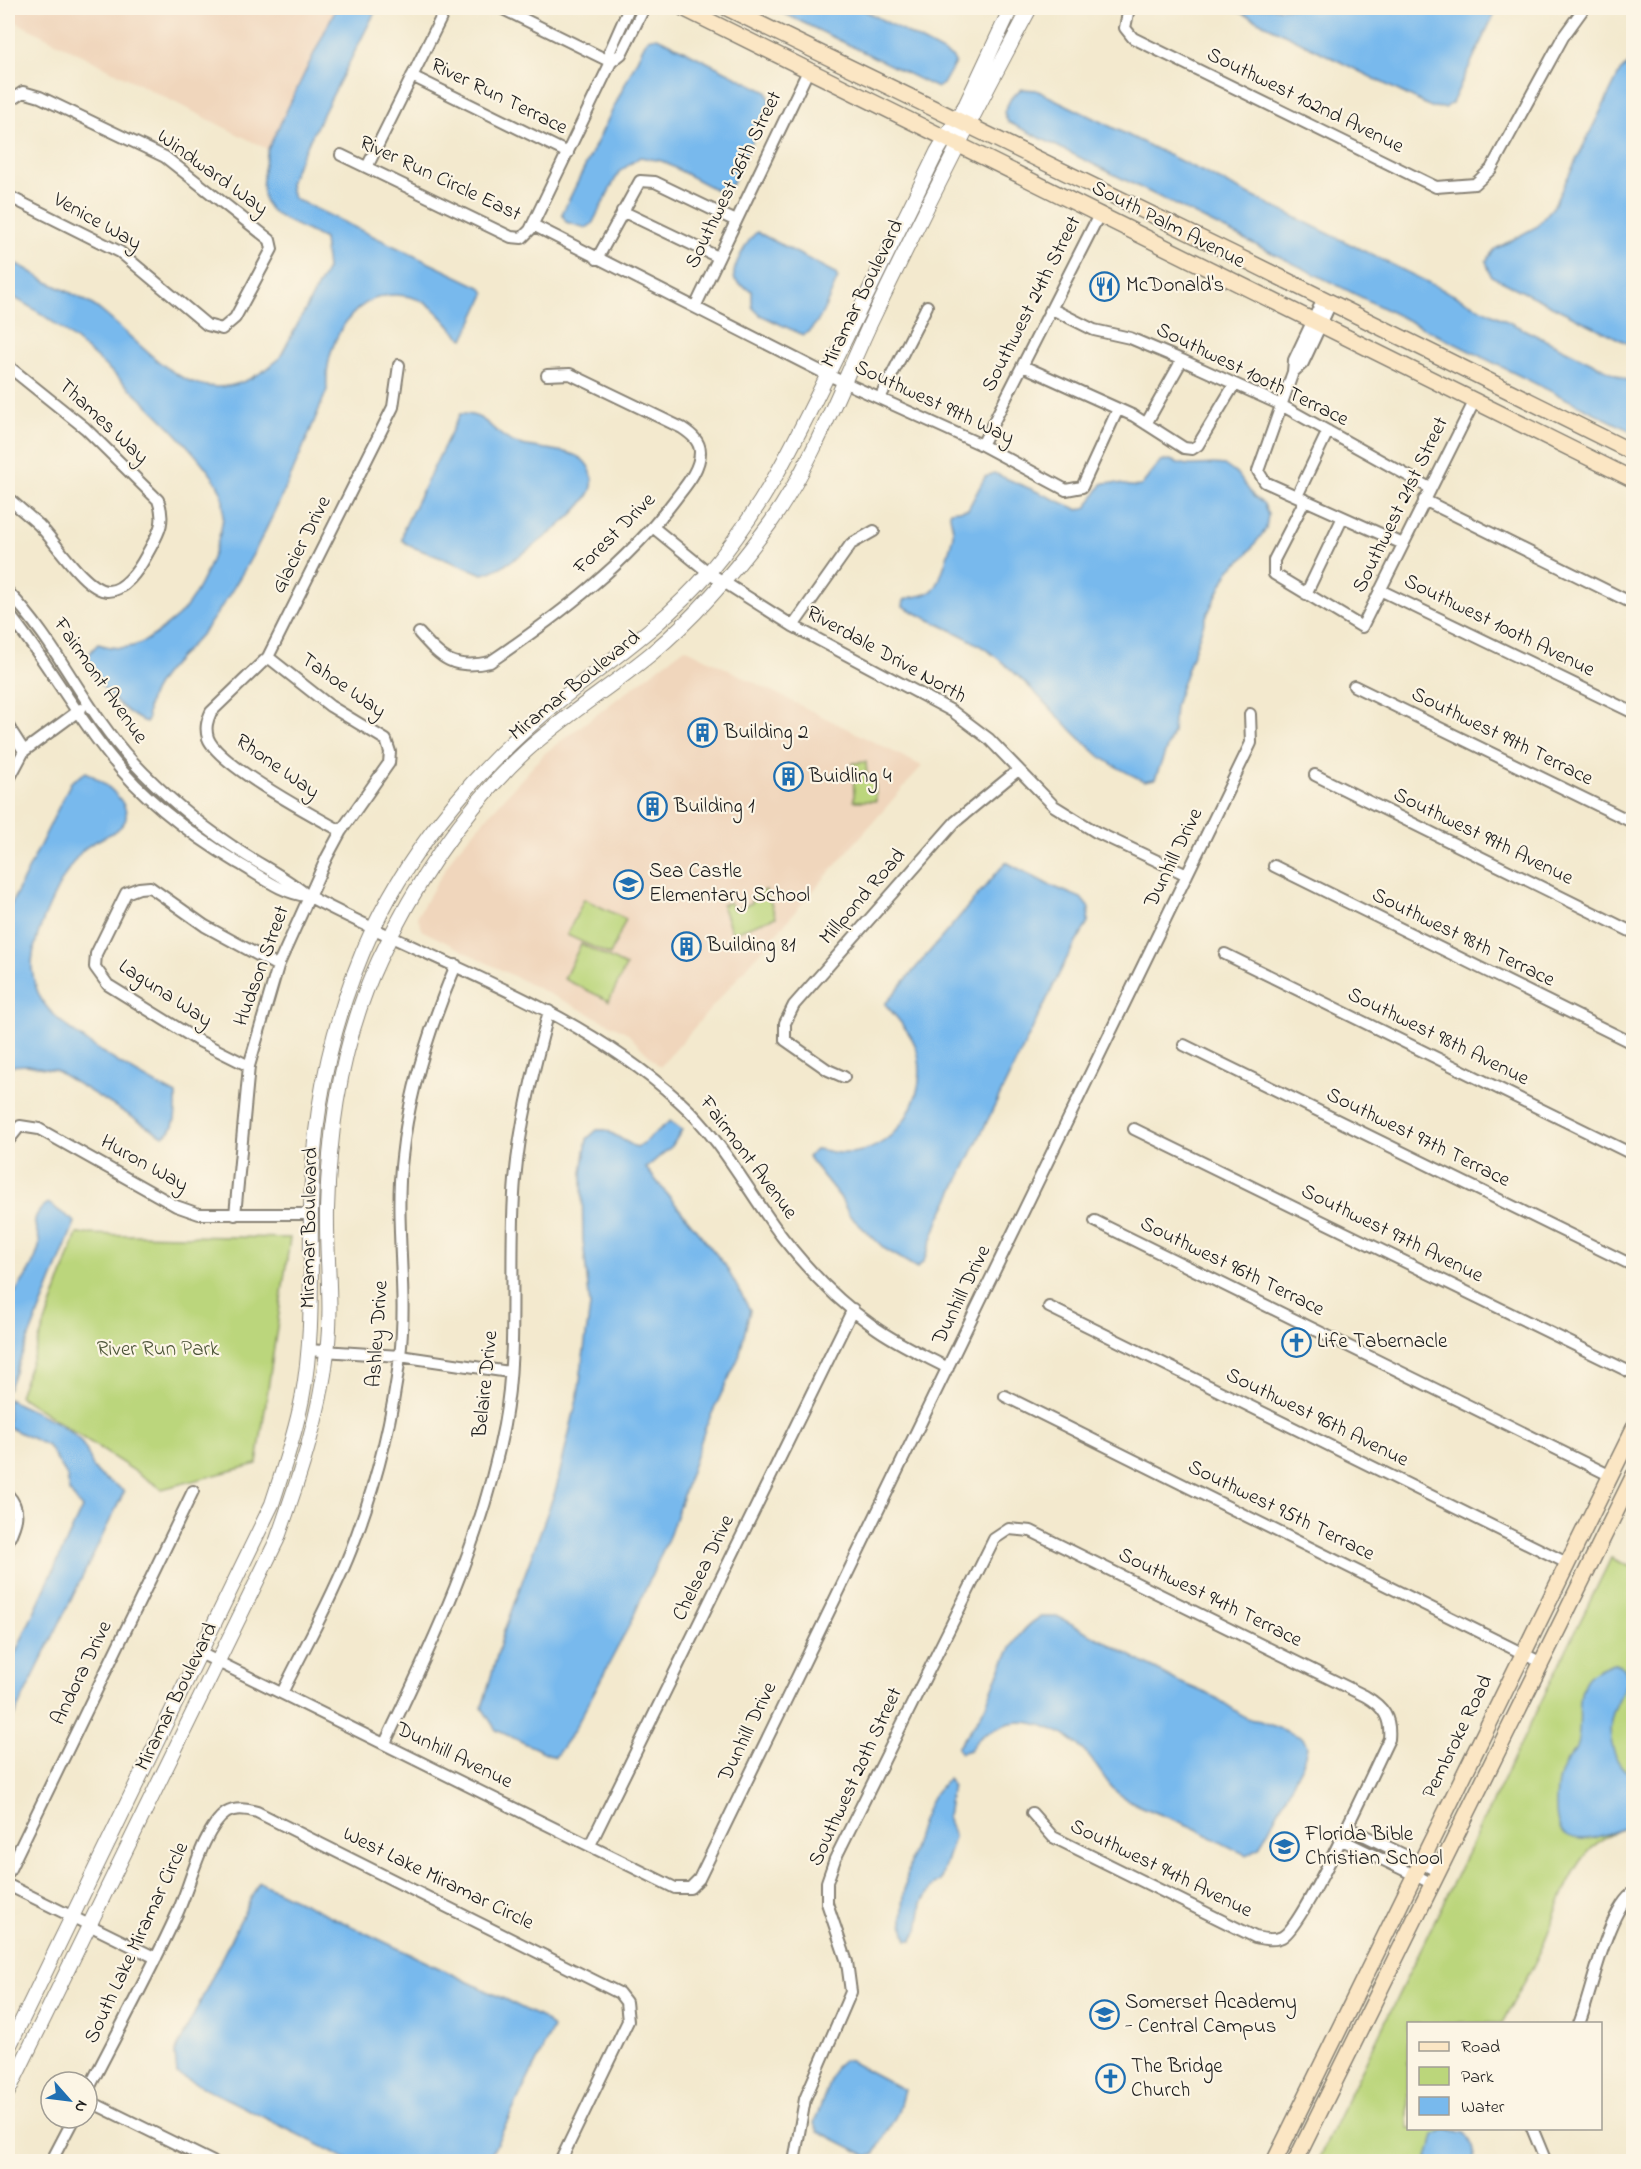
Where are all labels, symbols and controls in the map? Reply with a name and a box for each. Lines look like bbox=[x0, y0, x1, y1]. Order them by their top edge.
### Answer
street label: Southwest 102nd Avenue bbox=[1201, 40, 1409, 162]
street label: River Run Terrace bbox=[425, 51, 573, 143]
street label: Southwest 26th Street bbox=[678, 86, 790, 274]
street label: Windward Way bbox=[149, 122, 274, 225]
street label: River Run Circle East bbox=[354, 128, 526, 230]
street label: South Palm Avenue bbox=[1086, 173, 1251, 277]
street label: Venice Way bbox=[46, 185, 147, 260]
street label: Southwest 24th Street bbox=[975, 211, 1089, 397]
street label: Miramar Boulevard bbox=[814, 215, 912, 373]
restaurant icon: McDonald's bbox=[1089, 270, 1121, 302]
place label: McDonald's bbox=[1126, 271, 1224, 301]
street label: Southwest 100th Terrace bbox=[1151, 315, 1354, 435]
street label: Southwest 99th Way bbox=[848, 353, 1019, 455]
street label: Thames Way bbox=[50, 372, 155, 473]
street label: Southwest 21st Street bbox=[1345, 412, 1457, 598]
street label: Forest Drive bbox=[566, 486, 663, 583]
street label: Glacier Drive bbox=[265, 490, 340, 599]
street label: Southwest 100th Avenue bbox=[1398, 567, 1600, 686]
street label: Riverdale Drive North bbox=[800, 598, 972, 712]
street label: Fairmont Avenue bbox=[45, 611, 155, 751]
street label: Miramar Boulevard bbox=[503, 623, 647, 748]
street label: Tahoe Way bbox=[293, 646, 392, 728]
street label: Southwest 99th Terrace bbox=[1406, 680, 1599, 794]
building icon: Building 2 bbox=[687, 717, 719, 749]
place label: Building 2 bbox=[723, 718, 808, 750]
street label: Rhone Way bbox=[228, 727, 325, 809]
building icon: Buidling 4 bbox=[772, 761, 804, 793]
place label: Buidling 4 bbox=[808, 762, 892, 794]
street label: Southwest 99th Avenue bbox=[1388, 780, 1579, 894]
building icon: Building 1 bbox=[637, 791, 669, 823]
place label: Building 1 bbox=[673, 792, 755, 824]
street label: Dunhill Drive bbox=[1136, 803, 1211, 914]
street label: Millpond Road bbox=[813, 842, 913, 952]
place label: Sea Castle Elementary School bbox=[649, 857, 810, 913]
school or university icon: Sea Castle Elementary School bbox=[612, 868, 644, 900]
street label: Southwest 98th Terrace bbox=[1366, 881, 1560, 996]
street label: Hudson Street bbox=[226, 902, 298, 1030]
building icon: Building 81 bbox=[670, 930, 702, 962]
place label: Building 81 bbox=[706, 931, 796, 963]
street label: Laguna Way bbox=[111, 952, 218, 1037]
street label: Southwest 98th Avenue bbox=[1342, 980, 1534, 1094]
street label: Southwest 97th Terrace bbox=[1321, 1080, 1516, 1196]
street label: Fairmont Avenue bbox=[691, 1089, 805, 1227]
street label: Huron Way bbox=[94, 1127, 193, 1202]
street label: Miramar Boulevard bbox=[294, 1147, 326, 1309]
street label: Southwest 97th Avenue bbox=[1296, 1177, 1489, 1291]
street label: Southwest 96th Terrace bbox=[1135, 1209, 1330, 1325]
street label: Dunhill Drive bbox=[924, 1240, 999, 1351]
street label: Ashley Drive bbox=[359, 1279, 399, 1389]
church icon: Life Tabernacle bbox=[1280, 1326, 1312, 1358]
place label: Life Tabernacle bbox=[1317, 1327, 1448, 1357]
street label: Belaire Drive bbox=[465, 1329, 507, 1440]
park label: River Run Park bbox=[97, 1335, 220, 1365]
street label: Southwest 96th Avenue bbox=[1220, 1361, 1414, 1476]
street label: Southwest 95th Terrace bbox=[1182, 1453, 1380, 1570]
street label: Chelsea Drive bbox=[665, 1509, 743, 1626]
street label: Southwest 94th Terrace bbox=[1113, 1540, 1308, 1656]
street label: Andora Drive bbox=[44, 1615, 120, 1730]
street label: Miramar Boulevard bbox=[128, 1618, 226, 1776]
street label: Pembroke Road bbox=[1415, 1670, 1501, 1804]
street label: Dunhill Drive bbox=[710, 1677, 785, 1788]
street label: Southwest 20th Street bbox=[801, 1683, 911, 1871]
street label: Dunhill Avenue bbox=[390, 1714, 518, 1797]
street label: Southwest 94th Avenue bbox=[1065, 1812, 1258, 1926]
street label: West Lake Miramar Circle bbox=[337, 1820, 539, 1939]
place label: Florida Bible Christian School bbox=[1304, 1820, 1443, 1874]
school or university icon: Florida Bible Christian School bbox=[1268, 1831, 1300, 1863]
street label: South Lake Miramar Circle bbox=[77, 1837, 197, 2049]
place label: Somerset Academy - Central Campus bbox=[1125, 1988, 1297, 2042]
school or university icon: Somerset Academy - Central Campus bbox=[1088, 1999, 1120, 2031]
legend bbox=[1407, 2022, 1602, 2130]
text: Road bbox=[1461, 2035, 1500, 2061]
place label: The Bridge Church bbox=[1131, 2052, 1223, 2106]
church icon: The Bridge Church bbox=[1094, 2063, 1126, 2095]
text: Park bbox=[1461, 2065, 1494, 2091]
north arrow bbox=[39, 2070, 99, 2130]
text: Water bbox=[1461, 2095, 1505, 2121]
text: N bbox=[67, 2096, 94, 2117]

